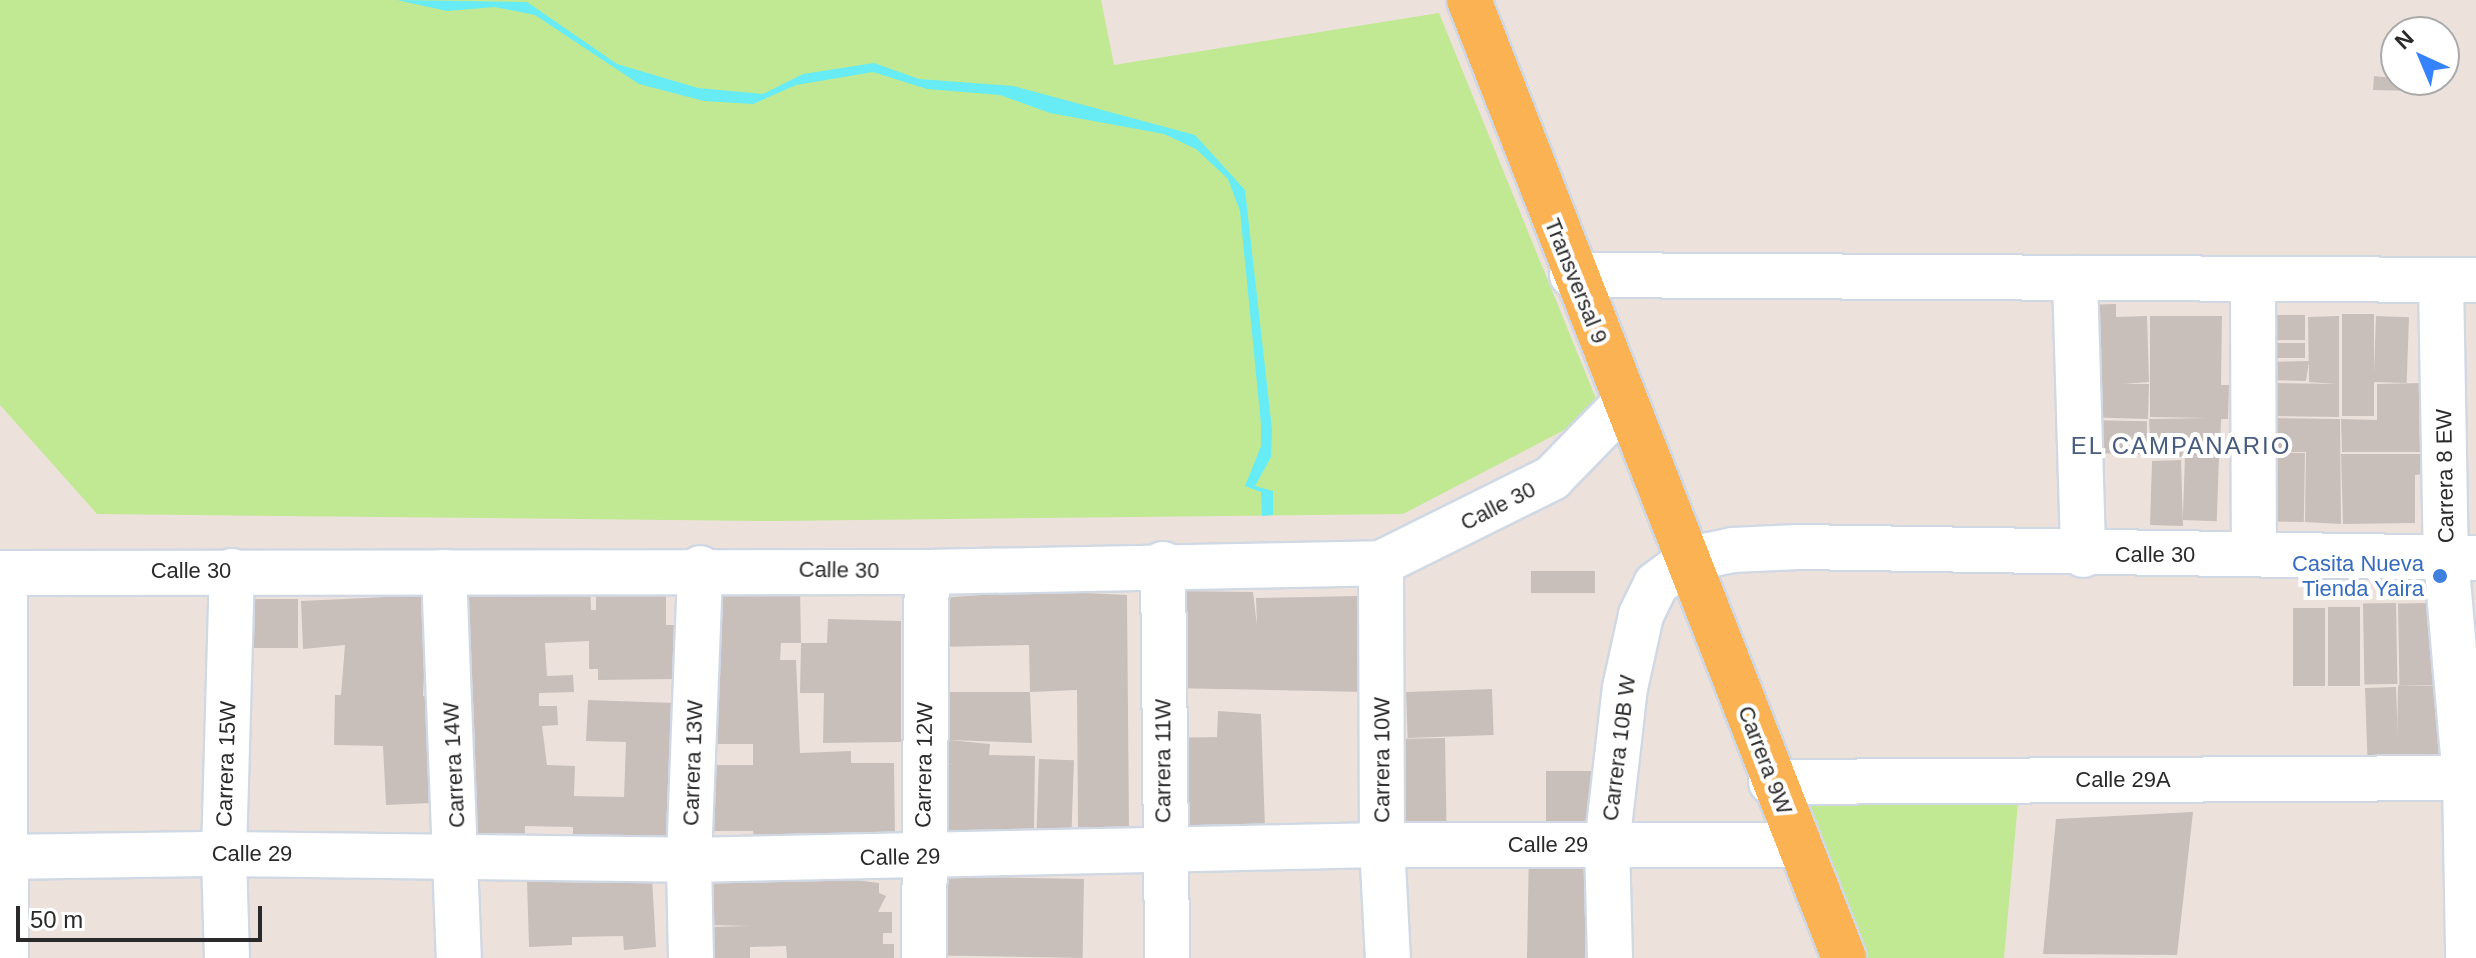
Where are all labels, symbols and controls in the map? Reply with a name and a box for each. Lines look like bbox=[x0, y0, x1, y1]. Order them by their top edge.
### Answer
north arrow bbox=[2380, 16, 2460, 96]
text: N bbox=[2390, 25, 2419, 54]
street label: Transversal 9 bbox=[1539, 215, 1613, 347]
street label: Carrera 8 EW bbox=[2431, 409, 2459, 543]
district label: EL CAMPANARIO bbox=[2070, 432, 2292, 460]
street label: Calle 30 bbox=[1456, 476, 1540, 536]
street label: Calle 30 bbox=[2115, 542, 2195, 568]
place label: Casita Nueva Tienda Yaira bbox=[2292, 550, 2424, 602]
street label: Calle 30 bbox=[798, 556, 880, 584]
street label: Calle 30 bbox=[151, 558, 231, 584]
marker: Casita Nueva Tienda Yaira bbox=[2431, 567, 2449, 585]
street label: Carrera 10B W bbox=[1597, 674, 1641, 822]
street label: Carrera 10W bbox=[1369, 697, 1395, 823]
street label: Carrera 11W bbox=[1150, 699, 1176, 823]
street label: Carrera 13W bbox=[678, 700, 708, 826]
street label: Carrera 15W bbox=[211, 701, 241, 827]
street label: Carrera 14W bbox=[438, 701, 470, 829]
street label: Carrera 12W bbox=[910, 702, 938, 828]
street label: Carrera 9W bbox=[1732, 702, 1798, 818]
street label: Calle 29A bbox=[2075, 767, 2171, 793]
street label: Calle 29 bbox=[1508, 832, 1588, 858]
street label: Calle 29 bbox=[212, 841, 292, 867]
street label: Calle 29 bbox=[859, 843, 941, 871]
scale bar bbox=[20, 890, 266, 940]
text: 50 m bbox=[30, 906, 83, 933]

